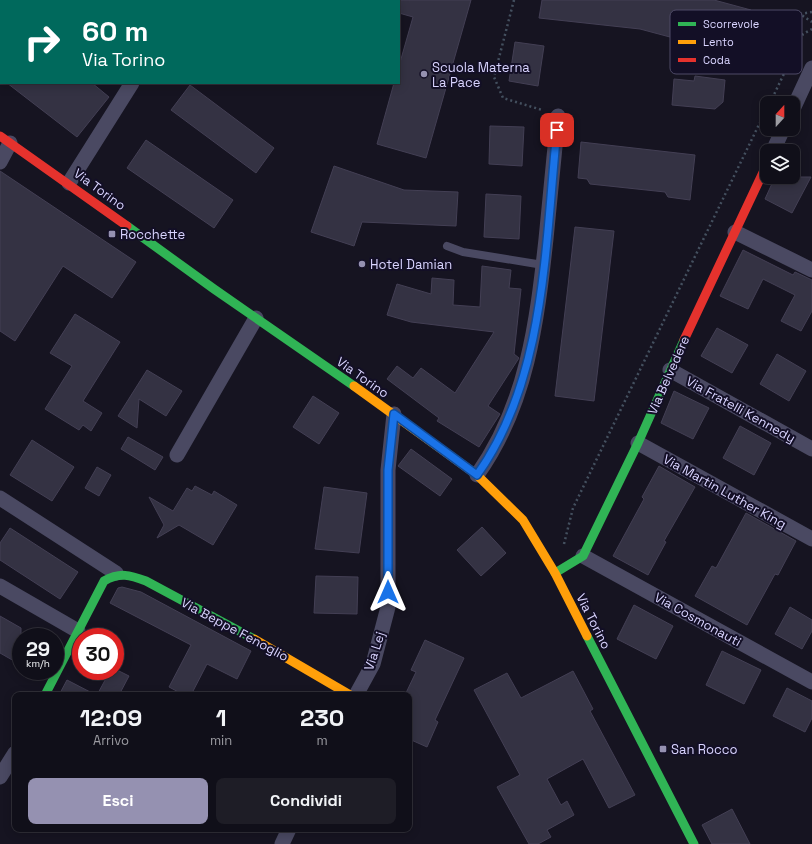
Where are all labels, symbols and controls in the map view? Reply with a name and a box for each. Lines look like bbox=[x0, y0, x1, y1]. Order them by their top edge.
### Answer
legend bbox=[670, 10, 802, 74]
text: 60 m bbox=[82, 13, 148, 49]
icon: right bbox=[16, 16, 68, 68]
text: Scorrevole bbox=[703, 17, 759, 31]
text: Lento bbox=[703, 35, 734, 49]
text: Via Torino bbox=[82, 48, 165, 71]
text: Coda bbox=[703, 53, 731, 67]
place label: Scuola Materna La Pace bbox=[432, 59, 530, 91]
marker: Scuola Materna La Pace bbox=[419, 69, 429, 79]
north arrow bbox=[760, 96, 800, 136]
map controls bbox=[760, 96, 800, 184]
pin bbox=[540, 113, 574, 147]
icon: arrive bbox=[546, 119, 568, 141]
button: layers bbox=[760, 144, 800, 184]
street label: Via Torino bbox=[70, 165, 129, 214]
place label: Rocchette bbox=[120, 226, 185, 243]
marker: Rocchette bbox=[107, 229, 117, 239]
place label: Hotel Damian bbox=[370, 256, 452, 273]
marker: Hotel Damian bbox=[357, 259, 367, 269]
street label: Via Belvedere bbox=[644, 333, 693, 417]
street label: Via Torino bbox=[333, 353, 392, 402]
street label: Via Fratelli Kennedy bbox=[683, 372, 798, 447]
street label: Via Martin Luther King bbox=[660, 450, 789, 532]
position arrow bbox=[367, 571, 409, 613]
street label: Via Cosmonauti bbox=[651, 589, 744, 650]
street label: Via Torino bbox=[572, 591, 615, 652]
street label: Via Beppe Fenoglio bbox=[178, 594, 292, 665]
speed limit sign: 30 bbox=[72, 628, 124, 680]
street label: Via Lej bbox=[360, 629, 389, 673]
text: 29 bbox=[26, 636, 50, 662]
text: km/h bbox=[26, 657, 50, 670]
text: 12:09 bbox=[80, 702, 142, 733]
text: 1 bbox=[216, 702, 227, 733]
text: 230 bbox=[300, 702, 344, 733]
text: Arrivo bbox=[93, 732, 129, 749]
text: min bbox=[210, 732, 232, 749]
text: m bbox=[317, 732, 328, 749]
place label: San Rocco bbox=[671, 741, 738, 758]
marker: San Rocco bbox=[658, 744, 668, 754]
button: Esci bbox=[28, 778, 208, 824]
button: Condividi bbox=[216, 778, 396, 824]

